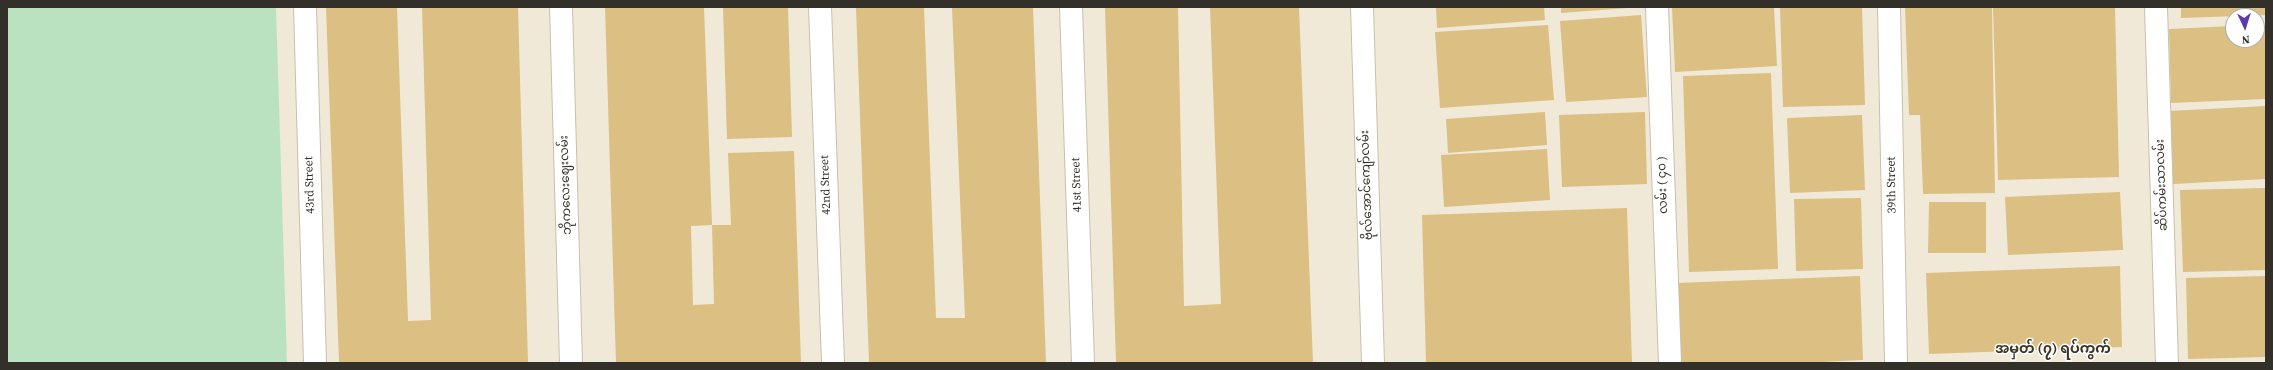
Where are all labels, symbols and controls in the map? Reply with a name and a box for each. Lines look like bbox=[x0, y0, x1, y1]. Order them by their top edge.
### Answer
north arrow bbox=[2225, 8, 2265, 48]
text: N bbox=[2241, 32, 2250, 47]
street label: ဗိုလ်အောင်ကျော်လမ်း bbox=[1358, 130, 1376, 240]
street label: ဘိုကလေးဈေးလမ်း bbox=[557, 135, 575, 235]
street label: ဆိပ်ကမ်းသာလမ်း bbox=[2153, 139, 2171, 231]
street label: 42nd Street bbox=[818, 155, 834, 215]
street label: 43rd Street bbox=[302, 156, 318, 214]
street label: လမ်း ( ၄၀ ) bbox=[1655, 156, 1671, 214]
street label: 39th Street bbox=[1884, 156, 1900, 214]
street label: 41st Street bbox=[1069, 157, 1085, 213]
district label: အမှတ် (၇) ရပ်ကွက် bbox=[1995, 341, 2111, 357]

